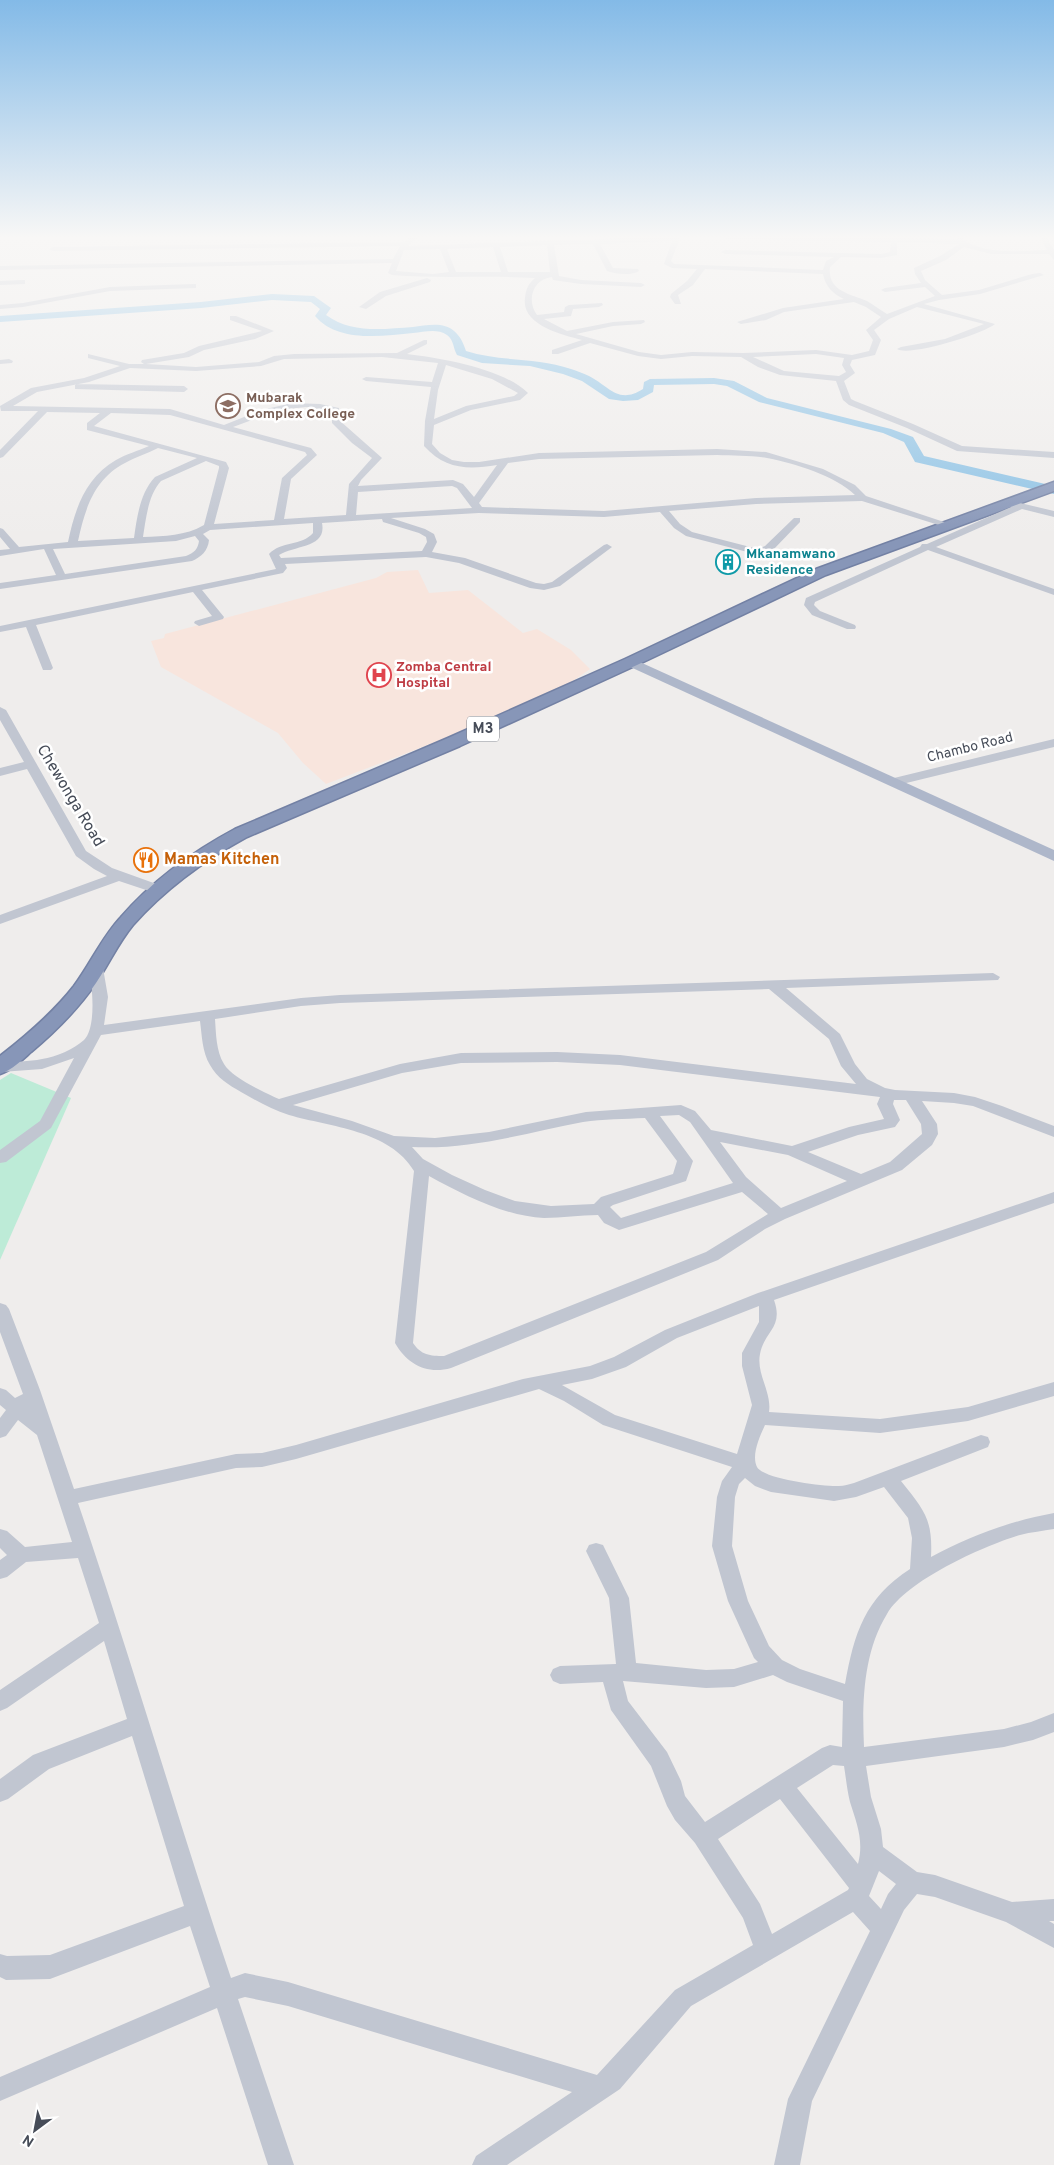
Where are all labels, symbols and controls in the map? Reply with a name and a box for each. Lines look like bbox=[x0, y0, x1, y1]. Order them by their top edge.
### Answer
place label: Mubarak Complex College bbox=[246, 390, 355, 423]
school or university icon: Mubarak Complex College bbox=[215, 393, 241, 419]
place label: Mkanamwano Residence bbox=[746, 546, 836, 579]
building icon: Mkanamwano Residence bbox=[715, 549, 741, 575]
place label: Zomba Central Hospital bbox=[396, 659, 491, 692]
hospital icon: Zomba Central Hospital bbox=[366, 662, 392, 688]
road number: M3 bbox=[467, 716, 499, 742]
street label: Chambo Road bbox=[925, 729, 1015, 767]
street label: Chewonga Road bbox=[32, 741, 108, 851]
restaurant icon: Mamas Kitchen bbox=[133, 847, 159, 873]
place label: Mamas Kitchen bbox=[164, 850, 280, 870]
north arrow bbox=[10, 2105, 60, 2155]
text: N bbox=[20, 2130, 38, 2150]

